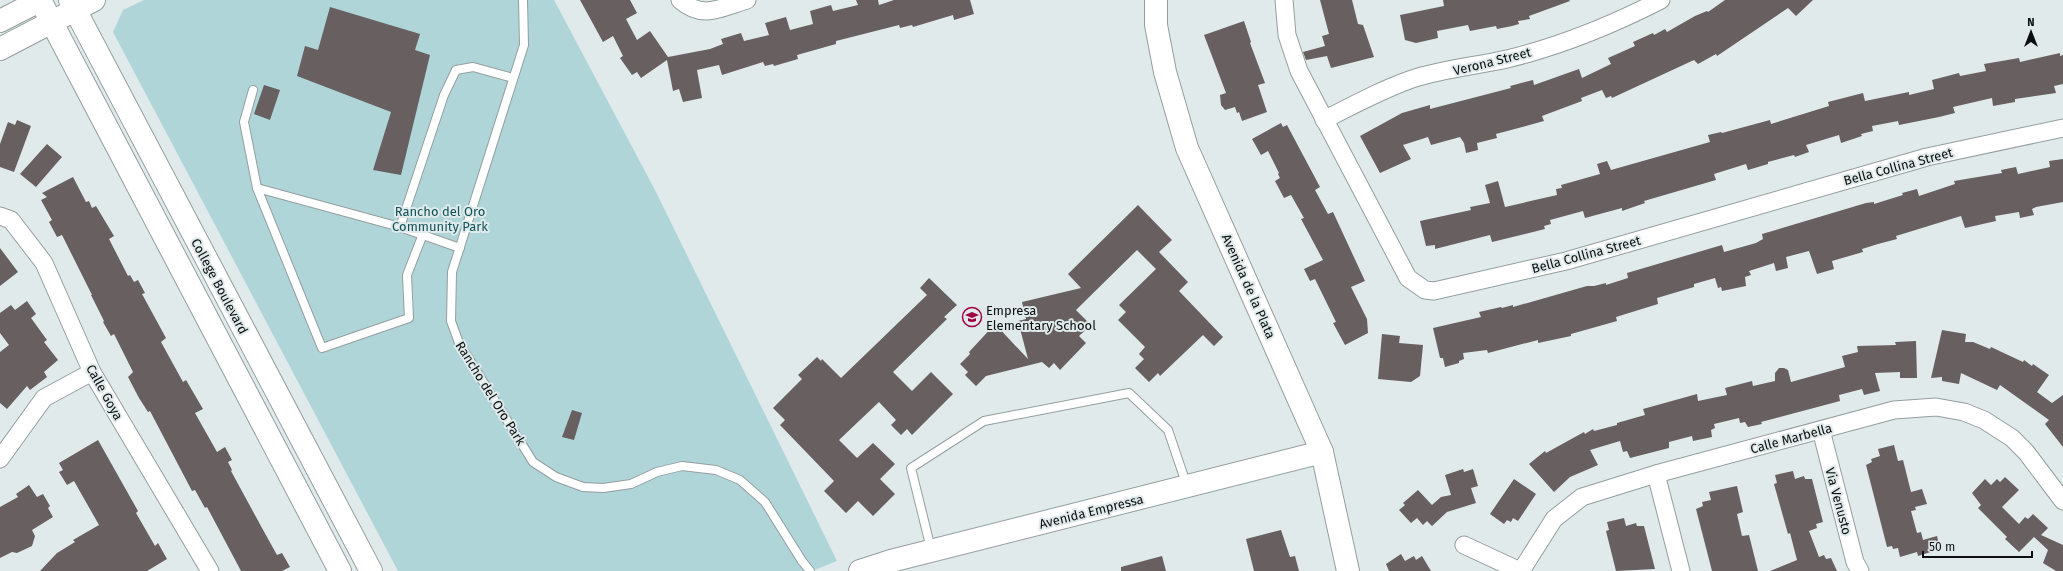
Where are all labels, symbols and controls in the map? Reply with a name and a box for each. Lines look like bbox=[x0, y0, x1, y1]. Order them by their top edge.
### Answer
north arrow bbox=[2011, 12, 2051, 52]
text: N bbox=[2027, 16, 2035, 29]
street label: Verona Street bbox=[1452, 45, 1533, 78]
street label: Bella Collina Street bbox=[1842, 145, 1955, 188]
park label: Rancho del Oro Community Park bbox=[392, 204, 488, 234]
street label: Avenida de la Plata bbox=[1219, 232, 1278, 341]
street label: Bella Collina Street bbox=[1530, 233, 1643, 276]
street label: College Boulevard bbox=[188, 236, 251, 336]
place label: Empresa Elementary School bbox=[986, 303, 1096, 333]
school or university icon: Empresa Elementary School bbox=[961, 306, 983, 328]
street label: Rancho del Oro Park bbox=[453, 339, 529, 448]
street label: Calle Goya bbox=[83, 362, 126, 423]
street label: Calle Marbella bbox=[1749, 420, 1834, 457]
street label: Via Venusto bbox=[1822, 466, 1855, 536]
street label: Avenida Empressa bbox=[1037, 491, 1145, 532]
scale bar bbox=[1923, 533, 2032, 559]
text: 50 m bbox=[1929, 540, 1955, 554]

